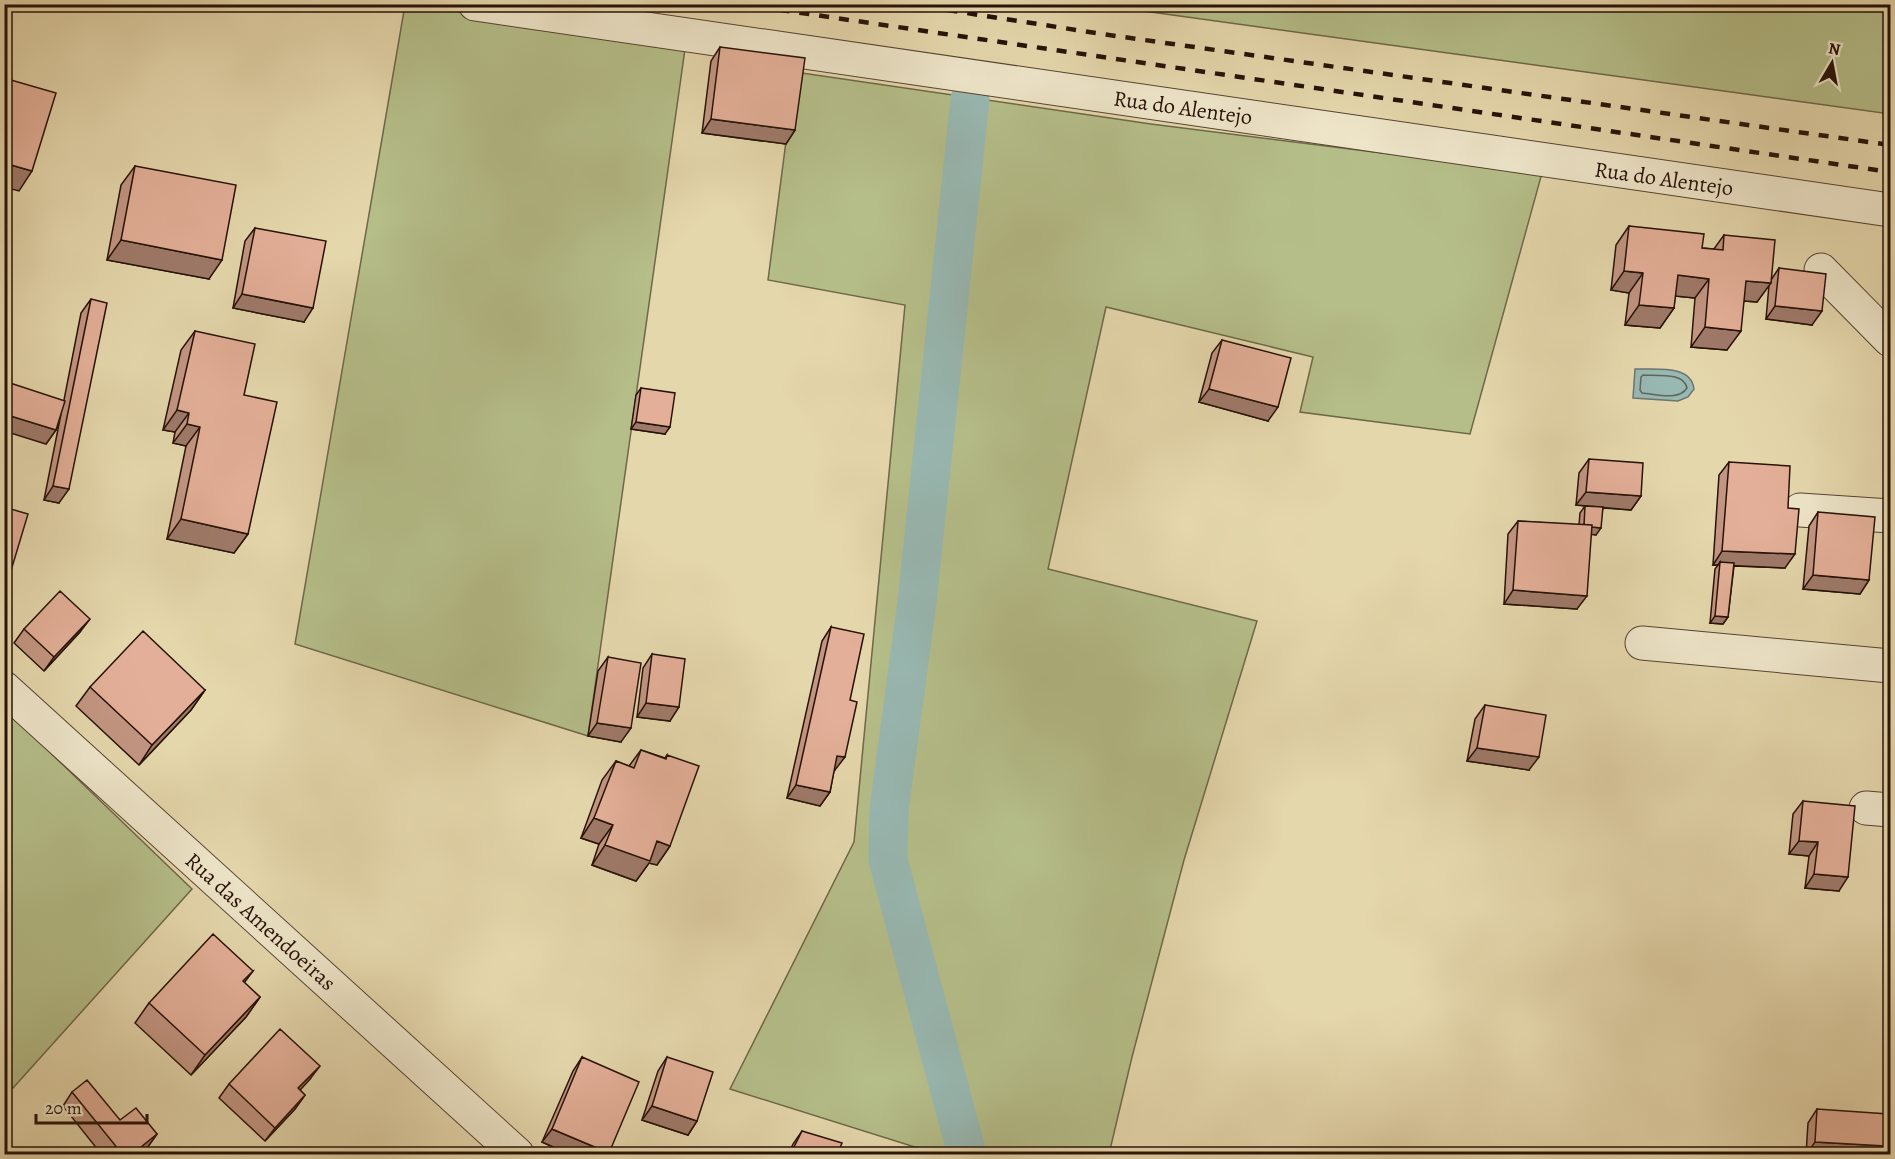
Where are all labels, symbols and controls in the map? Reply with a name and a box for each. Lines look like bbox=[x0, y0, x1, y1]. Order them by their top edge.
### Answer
north arrow bbox=[1802, 33, 1862, 93]
text: N bbox=[1827, 37, 1842, 61]
street label: Rua do Alentejo bbox=[1112, 83, 1254, 133]
street label: Rua do Alentejo bbox=[1593, 154, 1735, 204]
street label: Rua das Amendoeiras bbox=[178, 846, 342, 998]
scale bar bbox=[36, 1087, 147, 1125]
text: 20 m bbox=[45, 1096, 82, 1120]

